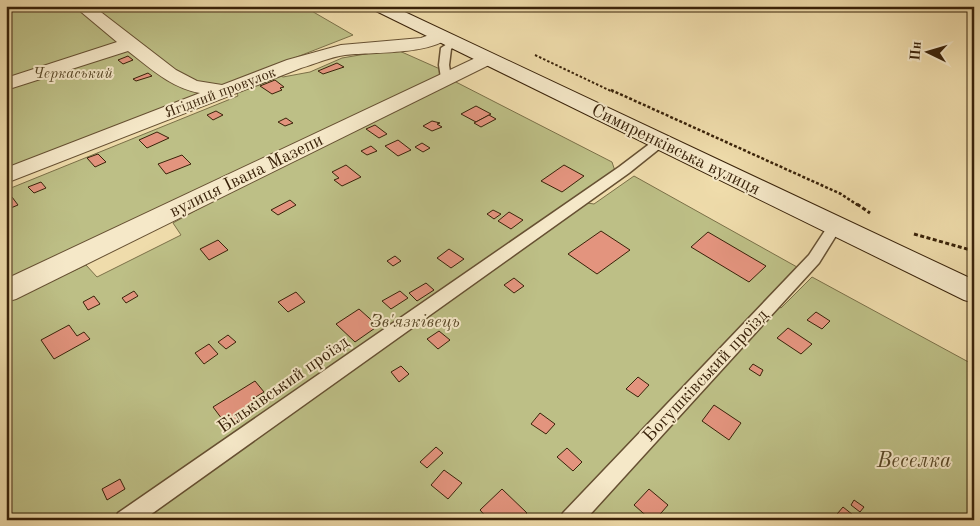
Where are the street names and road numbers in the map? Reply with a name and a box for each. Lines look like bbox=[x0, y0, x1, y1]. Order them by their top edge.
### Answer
street label: Ягідний провулок bbox=[163, 65, 279, 122]
street label: Симиренківська вулиця bbox=[588, 101, 763, 199]
street label: вулиця Івана Мазепи bbox=[167, 131, 326, 221]
street label: Богушківський проїзд bbox=[640, 306, 772, 445]
street label: Більківський проїзд bbox=[215, 333, 352, 437]

